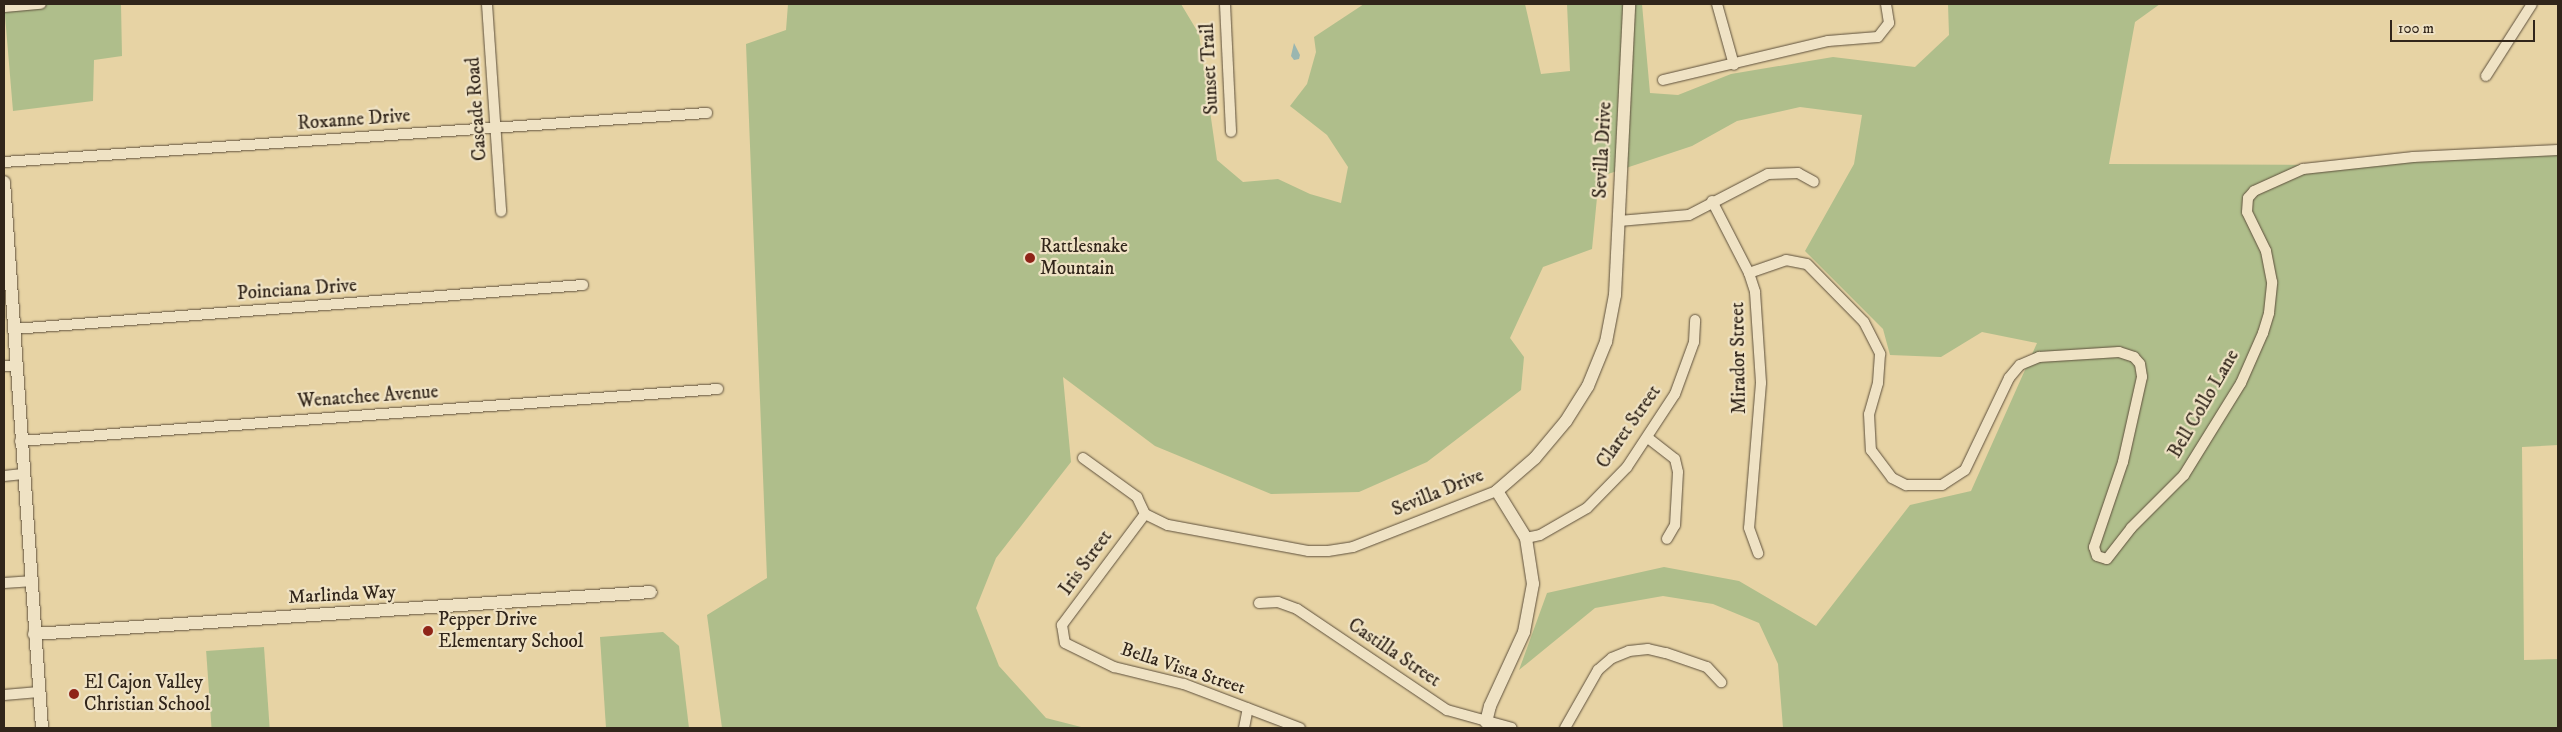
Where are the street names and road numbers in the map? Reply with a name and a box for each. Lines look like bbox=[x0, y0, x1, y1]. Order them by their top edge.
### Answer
street label: Sunset Trail bbox=[1196, 23, 1224, 115]
street label: Cascade Road bbox=[462, 56, 492, 162]
street label: Sevilla Drive bbox=[1589, 101, 1617, 199]
street label: Roxanne Drive bbox=[297, 105, 411, 135]
street label: Poinciana Drive bbox=[236, 274, 358, 306]
street label: Mirador Street bbox=[1727, 302, 1751, 414]
street label: Bell Collo Lane bbox=[2164, 346, 2244, 462]
street label: Wenatchee Avenue bbox=[297, 381, 439, 413]
street label: Claret Street bbox=[1592, 381, 1666, 473]
street label: Sevilla Drive bbox=[1389, 464, 1487, 522]
street label: Iris Street bbox=[1055, 526, 1117, 600]
street label: Marlinda Way bbox=[288, 581, 396, 609]
street label: Castilla Street bbox=[1343, 614, 1445, 692]
street label: Bella Vista Street bbox=[1118, 638, 1248, 700]

